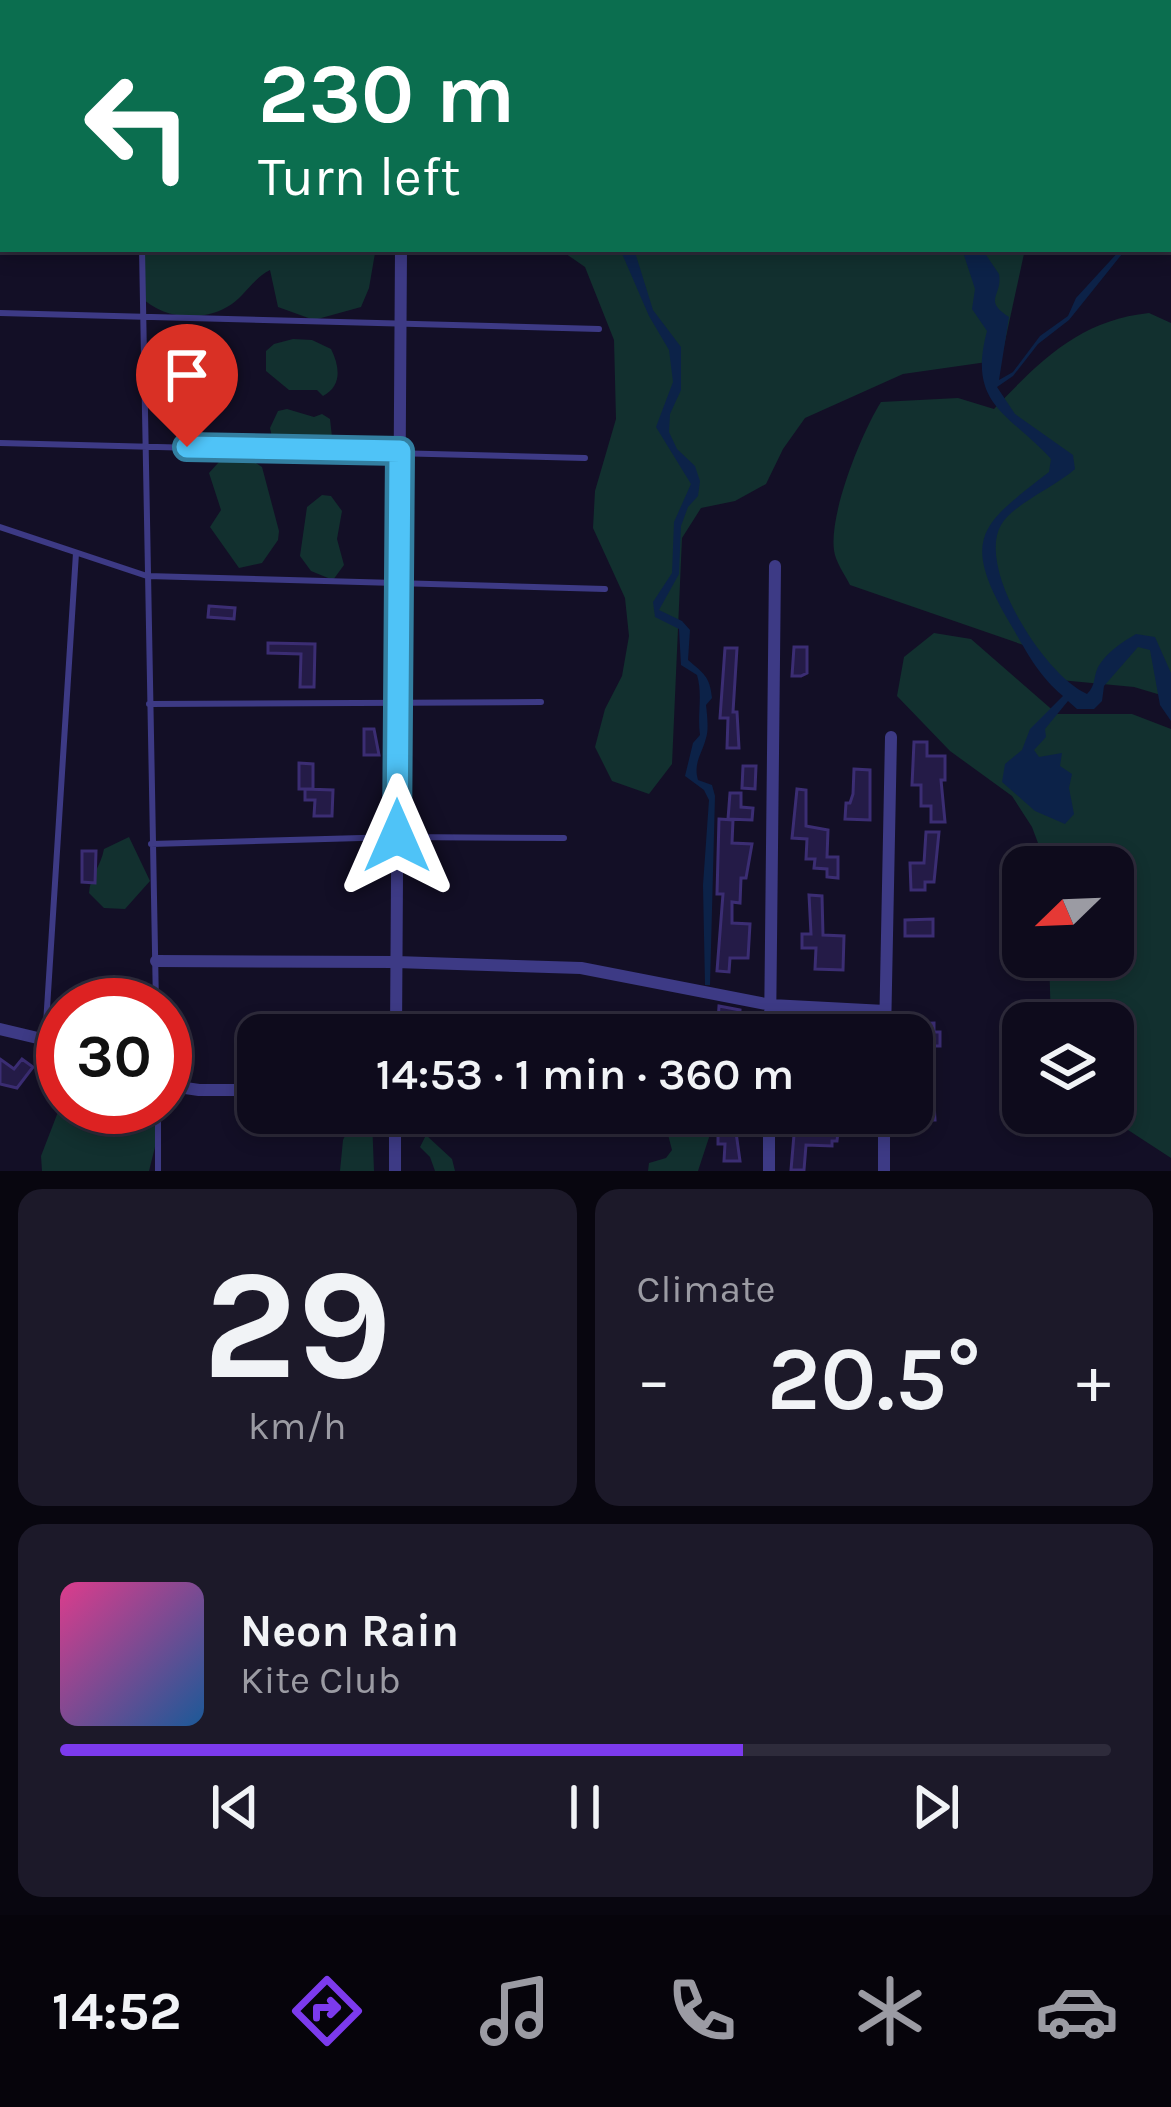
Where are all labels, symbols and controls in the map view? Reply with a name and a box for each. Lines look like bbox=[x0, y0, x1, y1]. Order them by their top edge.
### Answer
text: 230 m bbox=[258, 45, 515, 143]
icon: left bbox=[60, 48, 216, 204]
text: Turn left bbox=[258, 145, 461, 209]
pin bbox=[136, 324, 238, 447]
icon: arrive bbox=[154, 342, 220, 408]
position arrow bbox=[334, 773, 460, 899]
north arrow bbox=[1002, 846, 1134, 978]
map controls bbox=[1002, 846, 1134, 1134]
speed limit sign: 30 bbox=[36, 978, 192, 1134]
button: layers bbox=[1002, 1002, 1134, 1134]
text: 14:53 · 1 min · 360 m bbox=[376, 1048, 794, 1100]
text: 29 bbox=[202, 1234, 392, 1416]
text: Climate bbox=[637, 1266, 776, 1312]
text: 20.5° bbox=[767, 1326, 981, 1432]
text: − bbox=[637, 1341, 671, 1419]
text: + bbox=[1076, 1341, 1111, 1419]
text: km/h bbox=[248, 1403, 347, 1449]
text: Neon Rain bbox=[240, 1605, 459, 1657]
text: Kite Club bbox=[240, 1657, 401, 1703]
icon: previous bbox=[202, 1774, 268, 1840]
icon: pause bbox=[552, 1774, 618, 1840]
icon: next bbox=[903, 1774, 969, 1840]
icon: directions bbox=[285, 1969, 369, 2053]
icon: music bbox=[473, 1969, 557, 2053]
icon: phone bbox=[660, 1969, 744, 2053]
icon: climate bbox=[848, 1969, 932, 2053]
icon: car bbox=[1035, 1969, 1119, 2053]
text: 14:52 bbox=[52, 1979, 182, 2043]

